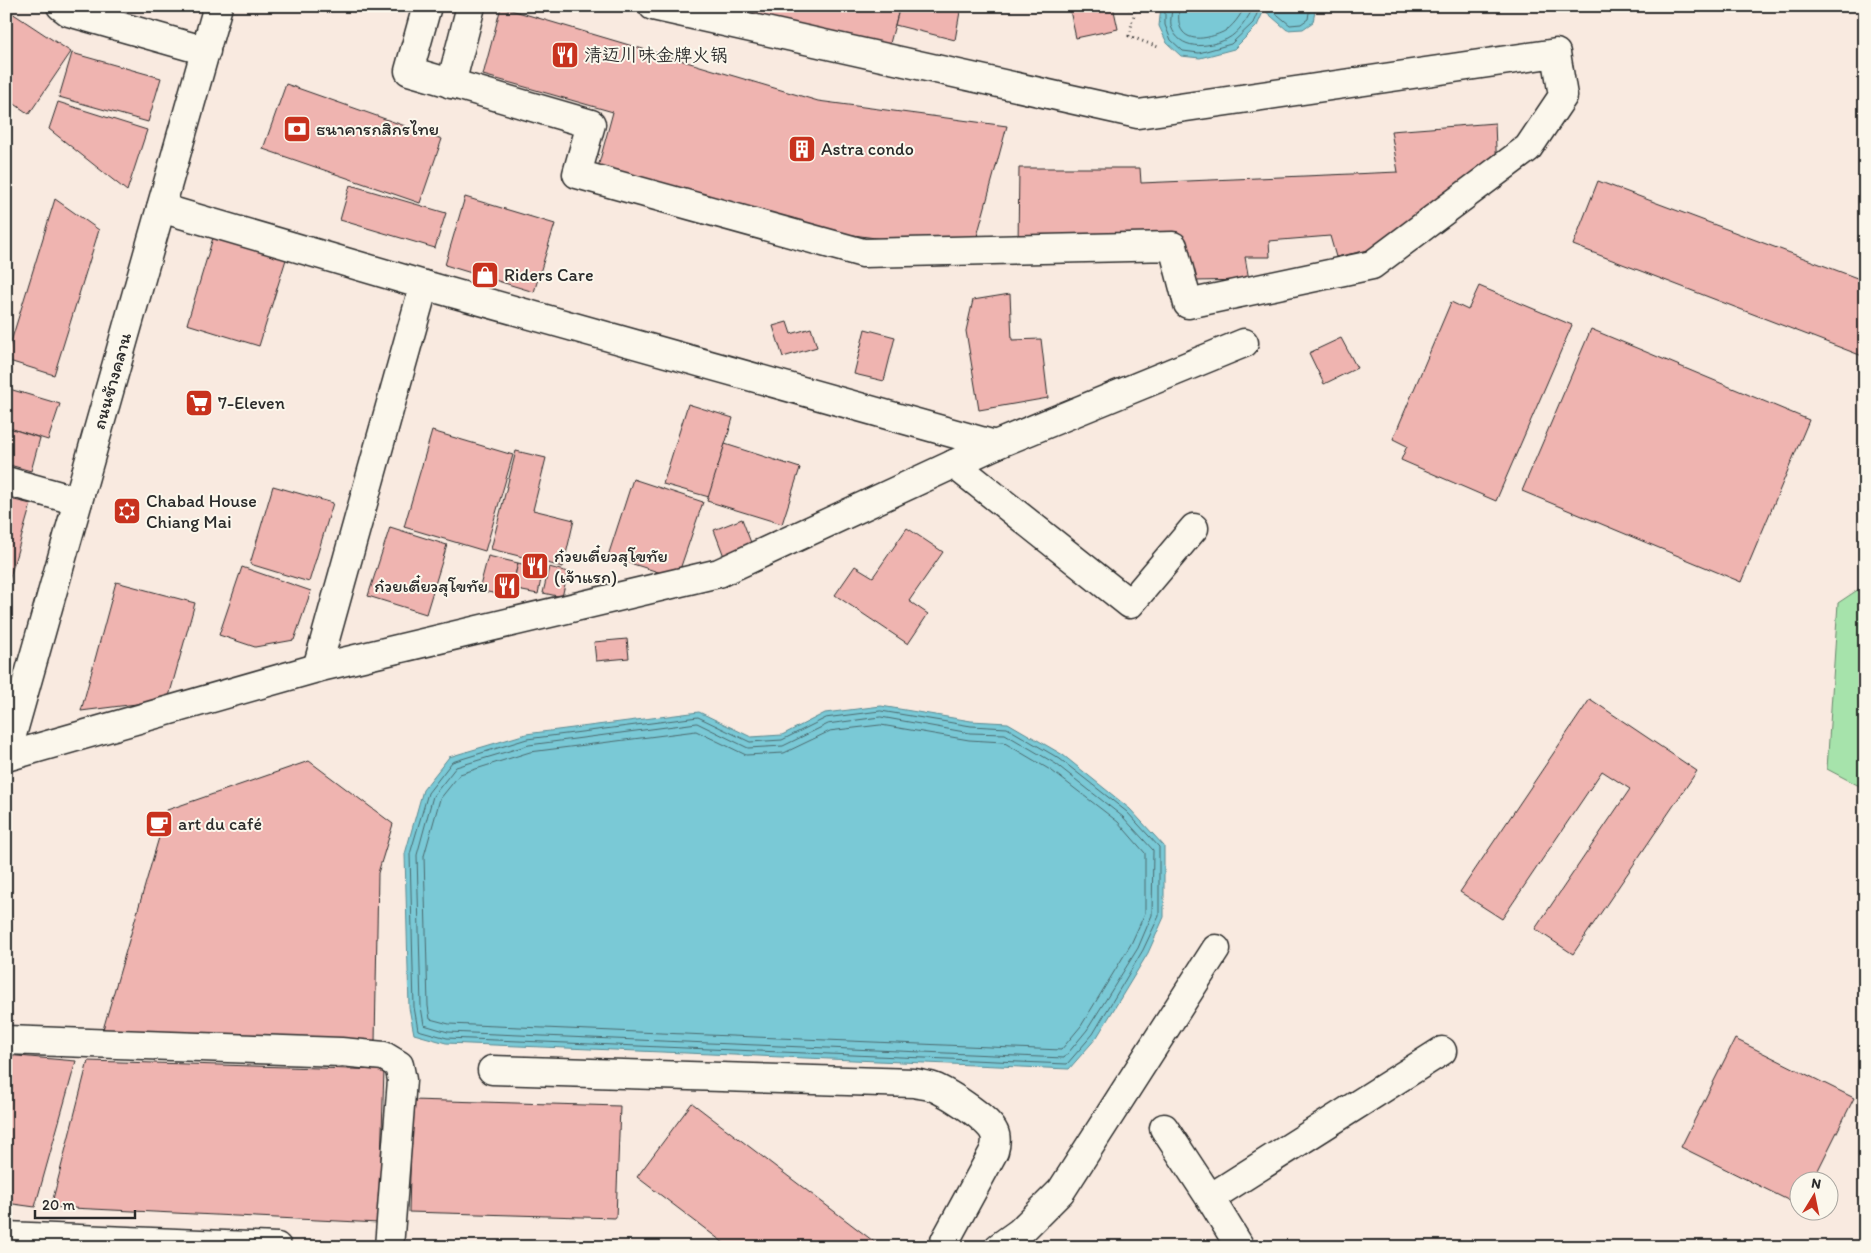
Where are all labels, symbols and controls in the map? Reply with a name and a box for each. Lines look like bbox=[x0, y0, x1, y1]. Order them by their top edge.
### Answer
restaurant icon: 清迈川味金牌火锅 bbox=[550, 40, 580, 70]
place label: 清迈川味金牌火锅 bbox=[584, 44, 728, 66]
bank icon: ธนาคารกสิกรไทย bbox=[282, 114, 312, 144]
place label: ธนาคารกสิกรไทย bbox=[316, 118, 439, 140]
building icon: Astra condo bbox=[787, 134, 817, 164]
place label: Astra condo bbox=[821, 138, 914, 160]
shop icon: Riders Care bbox=[470, 260, 500, 290]
place label: Riders Care bbox=[504, 264, 594, 286]
street label: ถนนช้างคลาน bbox=[88, 330, 136, 432]
supermarket icon: 7-Eleven bbox=[184, 388, 214, 418]
place label: 7-Eleven bbox=[218, 392, 285, 414]
place label: Chabad House Chiang Mai bbox=[146, 490, 257, 533]
synagogue icon: Chabad House Chiang Mai bbox=[112, 496, 142, 526]
place label: ก๋วยเตี๋ยวสุโขทัย (เจ้าแรก) bbox=[554, 544, 668, 588]
restaurant icon: ก๋วยเตี๋ยวสุโขทัย (เจ้าแรก) bbox=[520, 551, 550, 581]
restaurant icon: ก๋วยเตี๋ยวสุโขทัย bbox=[492, 571, 522, 601]
place label: ก๋วยเตี๋ยวสุโขทัย bbox=[374, 574, 488, 597]
cafe icon: art du café bbox=[144, 809, 174, 839]
place label: art du café bbox=[178, 813, 262, 835]
north arrow bbox=[1788, 1170, 1838, 1220]
text: N bbox=[1810, 1174, 1822, 1193]
scale bar bbox=[35, 1188, 135, 1220]
text: 20 m bbox=[42, 1196, 76, 1214]

